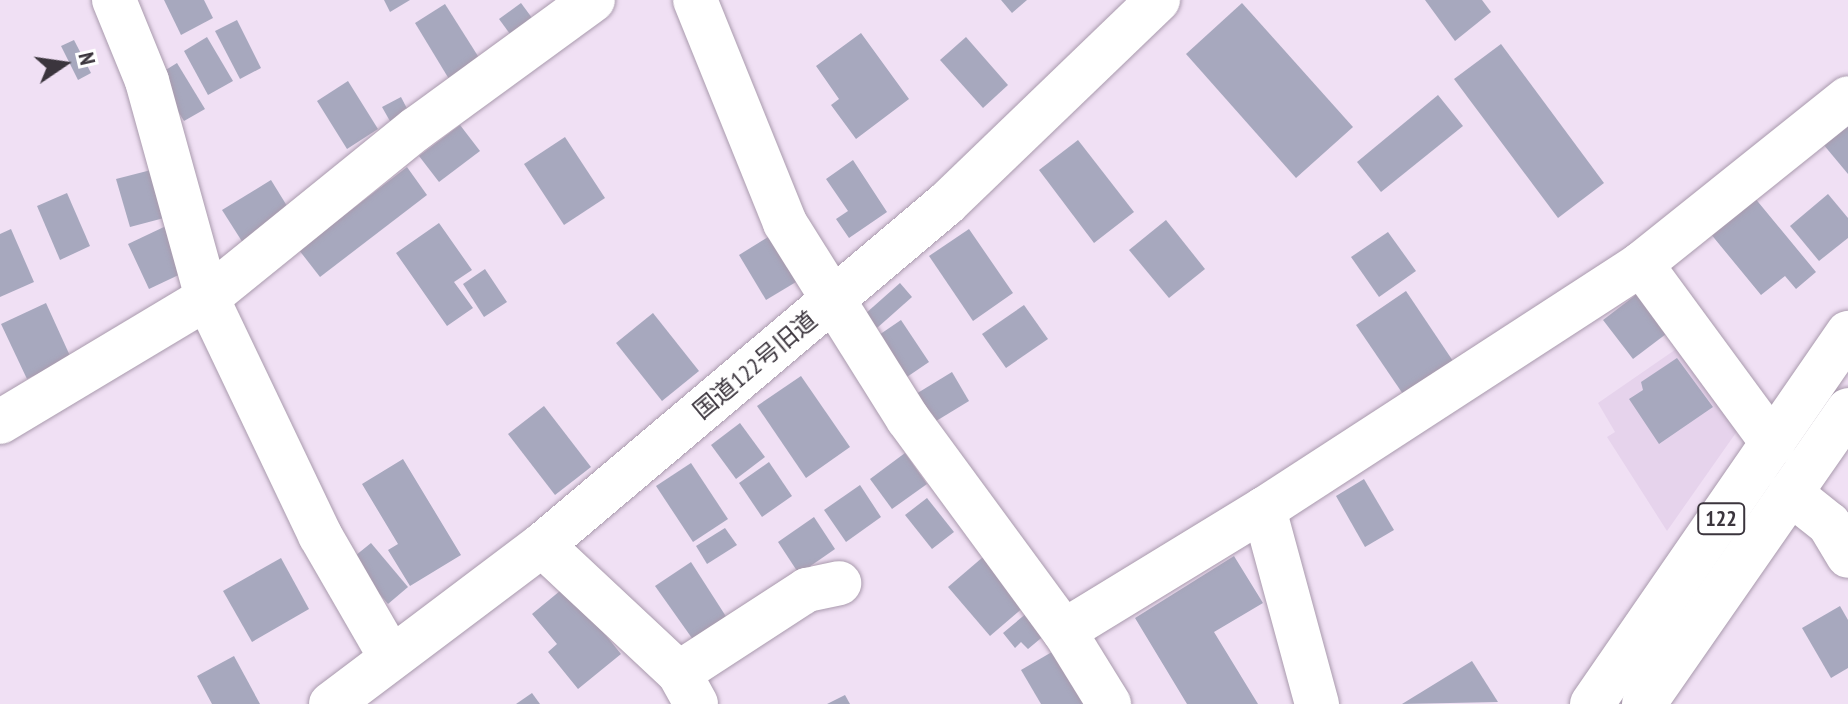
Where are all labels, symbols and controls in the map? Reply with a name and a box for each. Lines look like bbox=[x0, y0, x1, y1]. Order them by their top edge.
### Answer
north arrow bbox=[24, 24, 104, 104]
text: N bbox=[72, 50, 102, 68]
street label: 国道122号旧道 bbox=[687, 305, 823, 425]
road number: 122 bbox=[1697, 501, 1745, 537]

